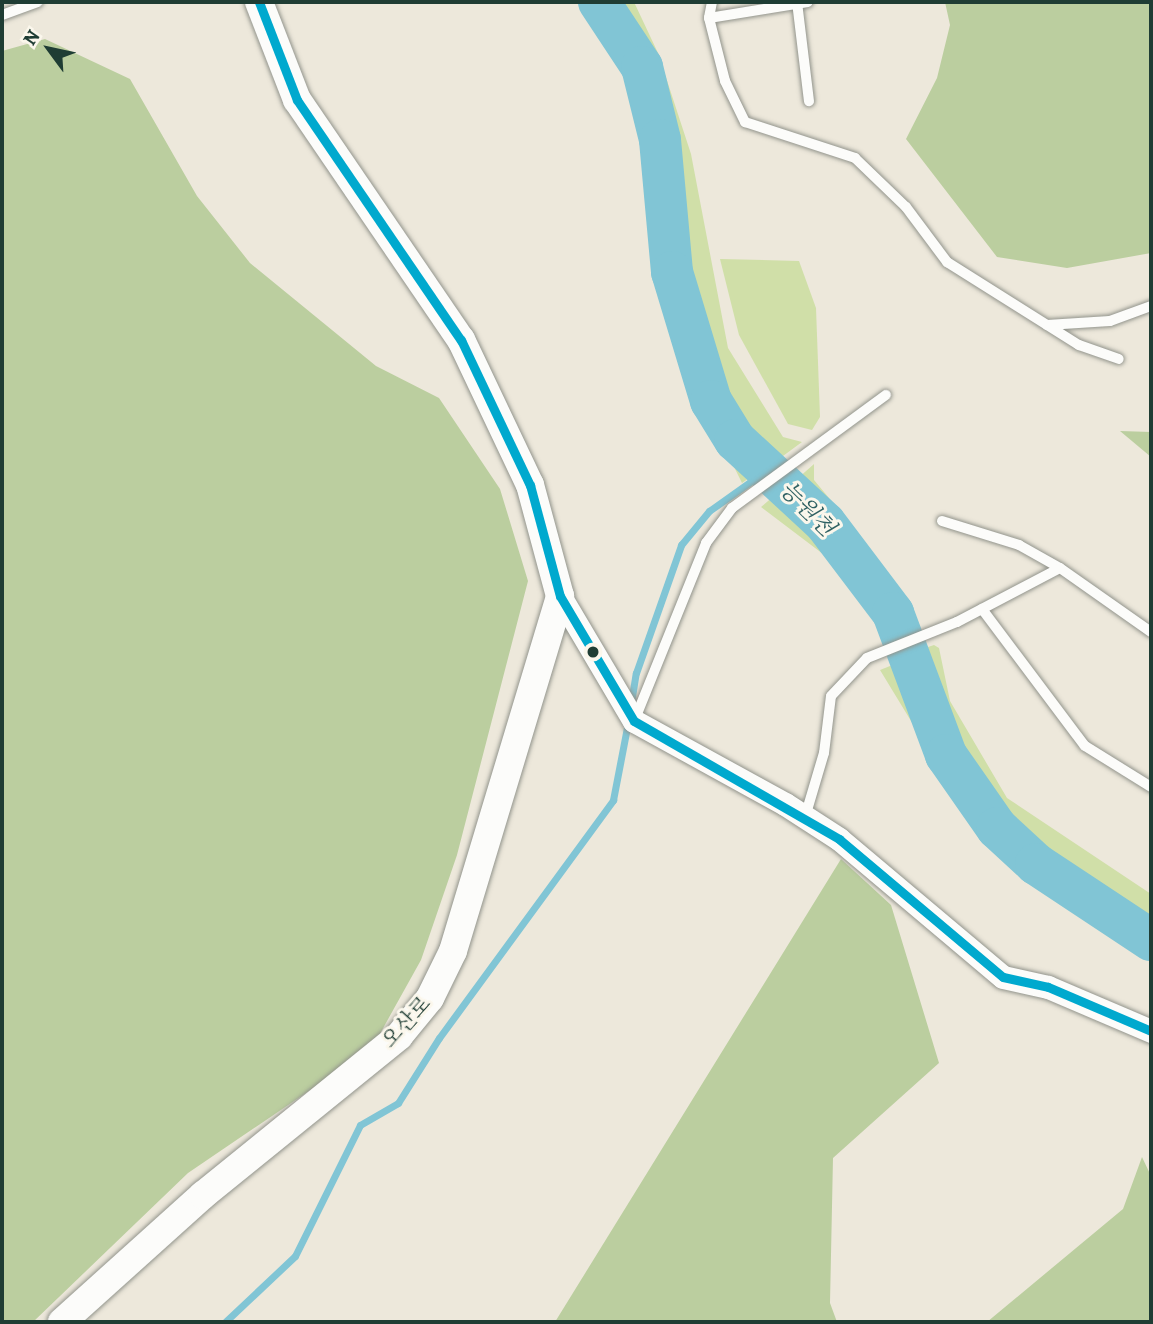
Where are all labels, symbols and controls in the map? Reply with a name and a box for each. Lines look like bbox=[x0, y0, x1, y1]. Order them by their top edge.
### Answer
north arrow bbox=[14, 14, 84, 84]
text: N bbox=[17, 25, 46, 50]
water label: 능원천 bbox=[774, 476, 840, 542]
unlabelled marker bbox=[586, 645, 600, 659]
street label: 오산로 bbox=[376, 991, 436, 1053]

